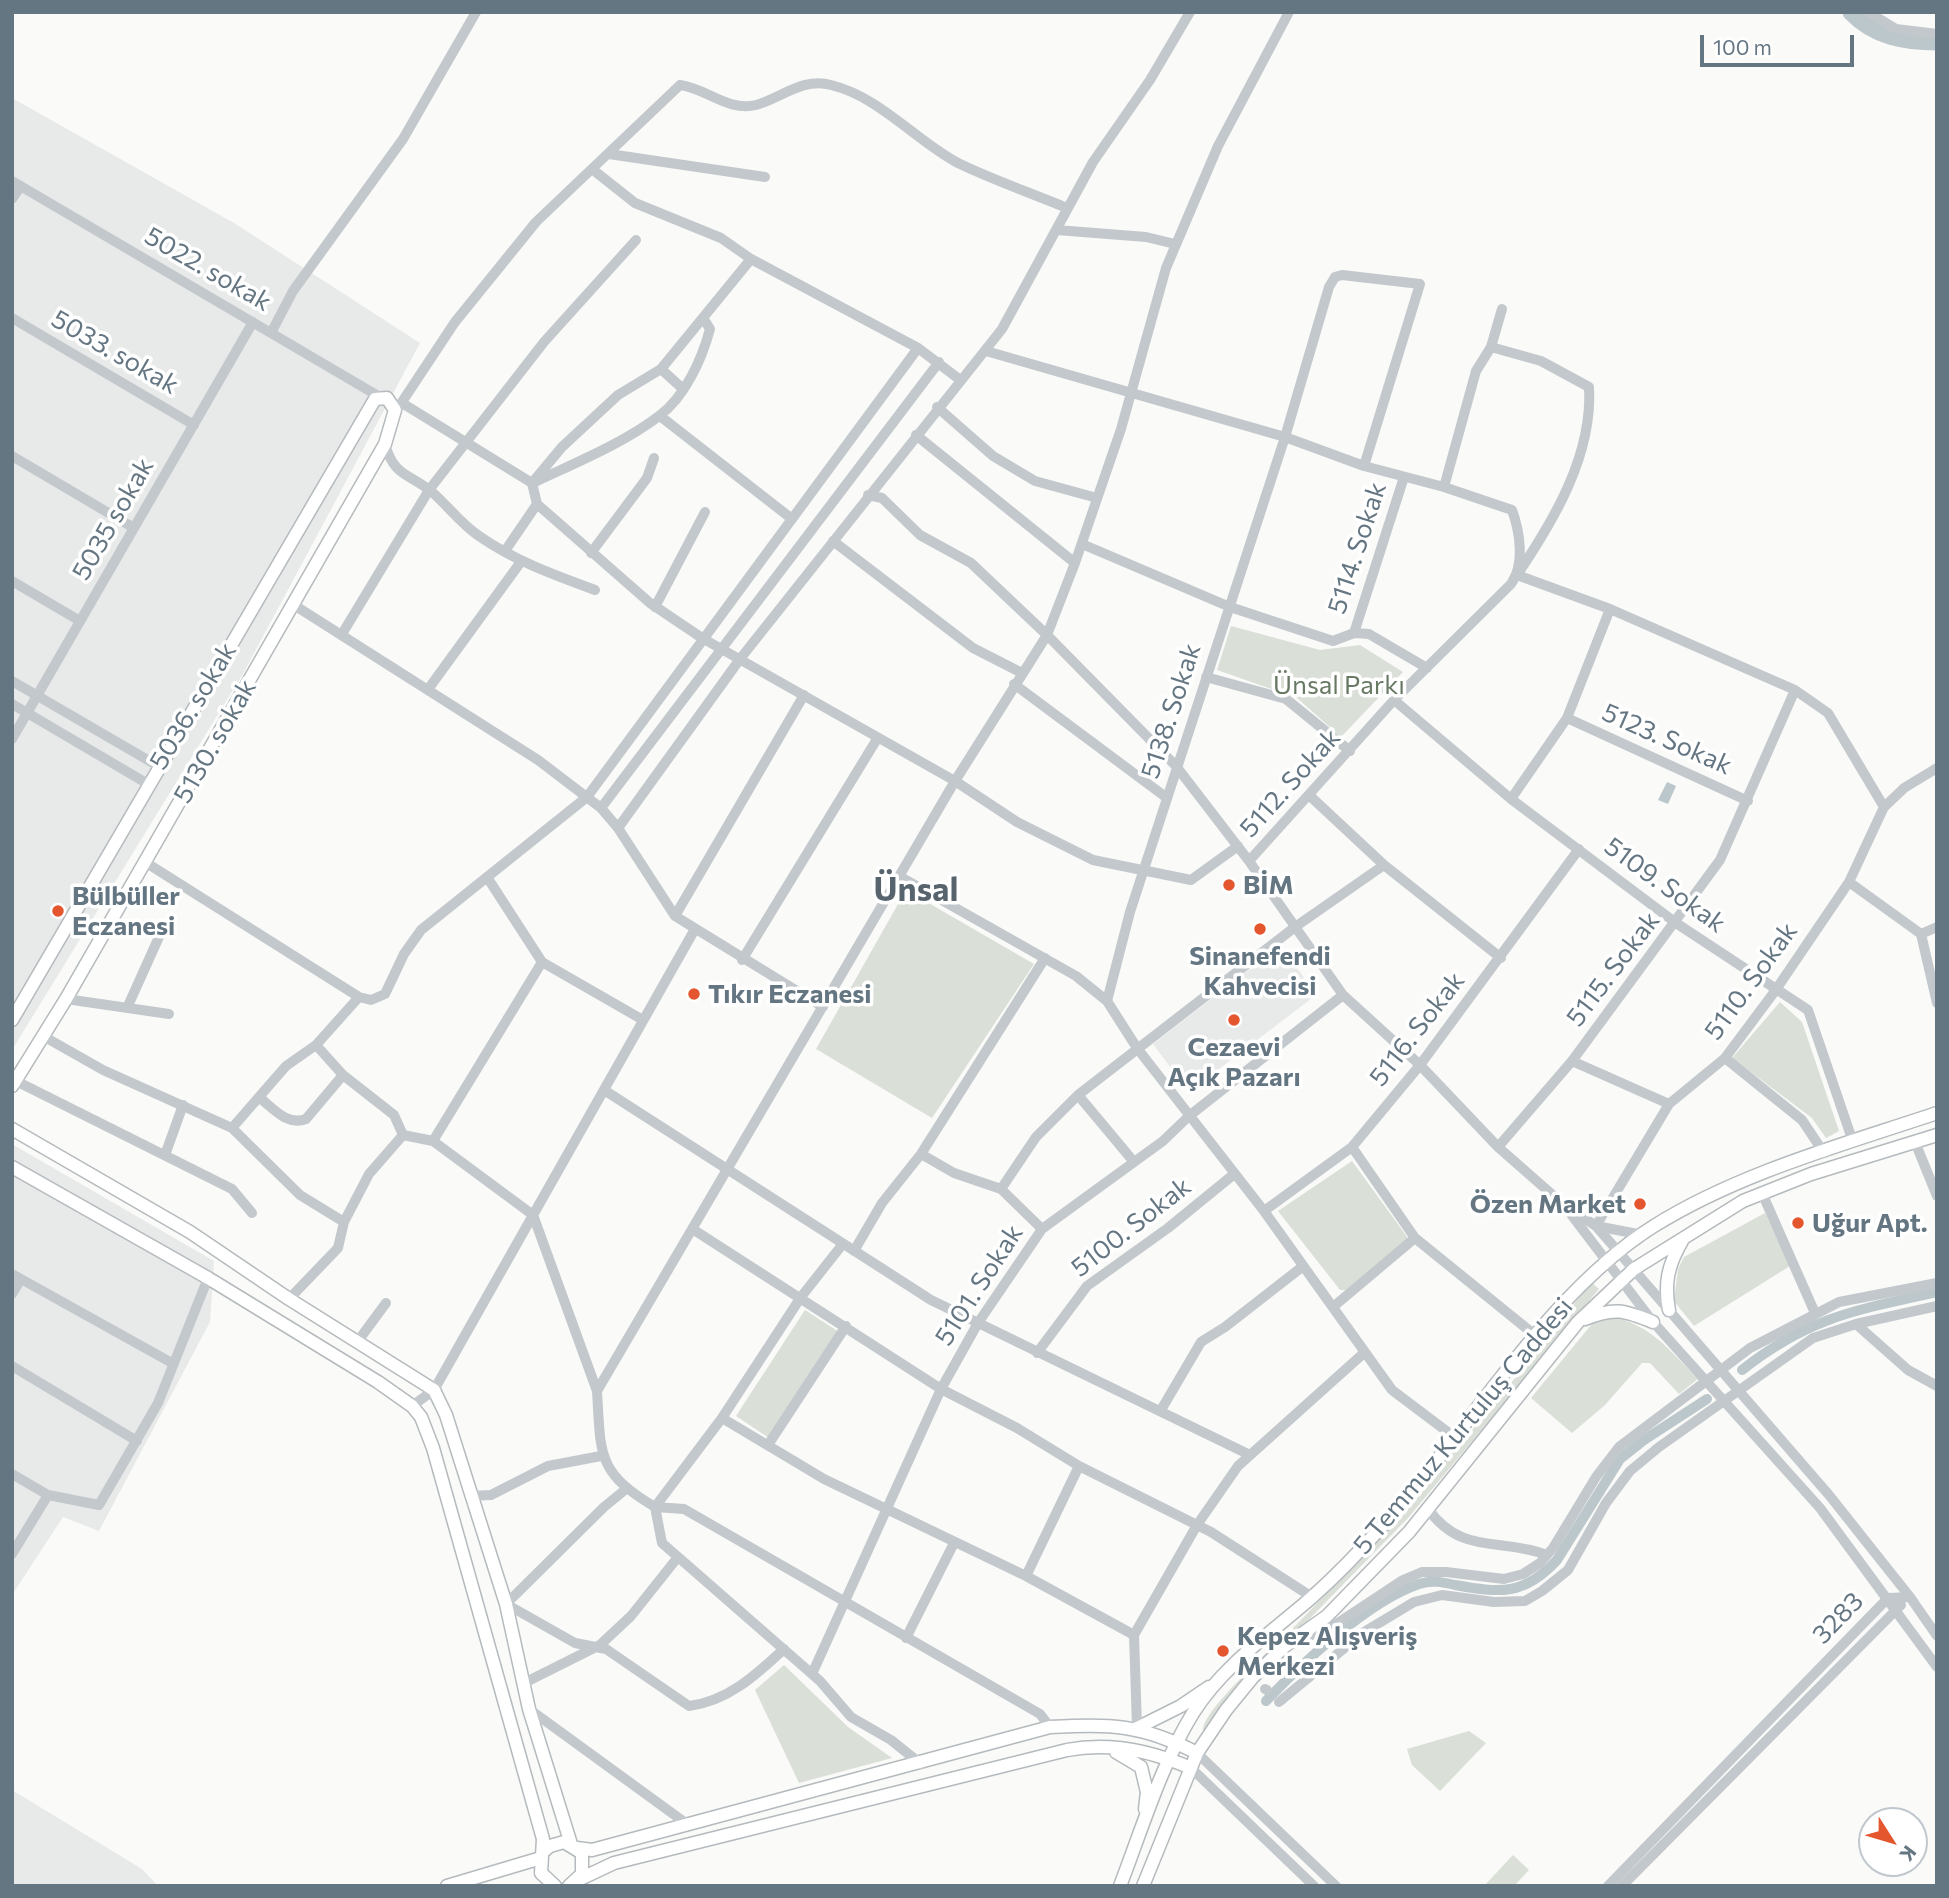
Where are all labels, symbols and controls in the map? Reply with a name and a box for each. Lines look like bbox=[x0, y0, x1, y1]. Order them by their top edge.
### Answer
scale bar bbox=[1704, 21, 1858, 65]
text: 100 m bbox=[1713, 34, 1772, 59]
street label: 5022. sokak bbox=[139, 220, 277, 318]
street label: 5033. sokak bbox=[46, 303, 184, 401]
street label: 5035 sokak bbox=[66, 452, 160, 586]
street label: 5114. Sokak bbox=[1321, 478, 1393, 618]
street label: 5036. sokak bbox=[143, 637, 243, 775]
street label: 5138. Sokak bbox=[1135, 640, 1207, 782]
park label: Ünsal Parkı bbox=[1273, 669, 1405, 701]
street label: 5130. sokak bbox=[167, 674, 263, 808]
street label: 5123. Sokak bbox=[1597, 697, 1737, 781]
street label: 5112. Sokak bbox=[1233, 722, 1347, 844]
street label: 5109. Sokak bbox=[1598, 831, 1732, 939]
place label: BİM bbox=[1243, 869, 1293, 901]
district label: Ünsal bbox=[874, 870, 958, 910]
marker: BİM bbox=[1221, 877, 1237, 893]
place label: Bülbüller Eczanesi bbox=[72, 880, 180, 942]
marker: Bülbüller Eczanesi bbox=[50, 903, 66, 919]
street label: 5115. Sokak bbox=[1560, 906, 1666, 1032]
street label: 5110. Sokak bbox=[1698, 916, 1804, 1046]
marker: Sinanefendi Kahvecisi bbox=[1252, 921, 1268, 937]
place label: Sinanefendi Kahvecisi bbox=[1189, 940, 1331, 1002]
street label: 5116. Sokak bbox=[1363, 966, 1471, 1092]
place label: Tıkır Eczanesi bbox=[708, 978, 872, 1010]
marker: Tıkır Eczanesi bbox=[686, 986, 702, 1002]
marker: Cezaevi Açık Pazarı bbox=[1226, 1012, 1242, 1028]
place label: Cezaevi Açık Pazarı bbox=[1167, 1031, 1301, 1092]
street label: 5100. Sokak bbox=[1065, 1171, 1197, 1283]
place label: Özen Market bbox=[1470, 1188, 1626, 1220]
marker: Özen Market bbox=[1632, 1196, 1648, 1212]
place label: Uğur Apt. bbox=[1812, 1207, 1928, 1239]
marker: Uğur Apt. bbox=[1790, 1215, 1806, 1231]
street label: 5101. Sokak bbox=[928, 1219, 1030, 1351]
street label: 5 Temmuz Kurtuluş Caddesi bbox=[1347, 1292, 1579, 1560]
street label: 3283 bbox=[1806, 1586, 1870, 1650]
place label: Kepez Alışveriş Merkezi bbox=[1237, 1620, 1417, 1682]
marker: Kepez Alışveriş Merkezi bbox=[1215, 1643, 1231, 1659]
north arrow bbox=[1858, 1807, 1928, 1877]
text: K bbox=[1895, 1842, 1922, 1866]

